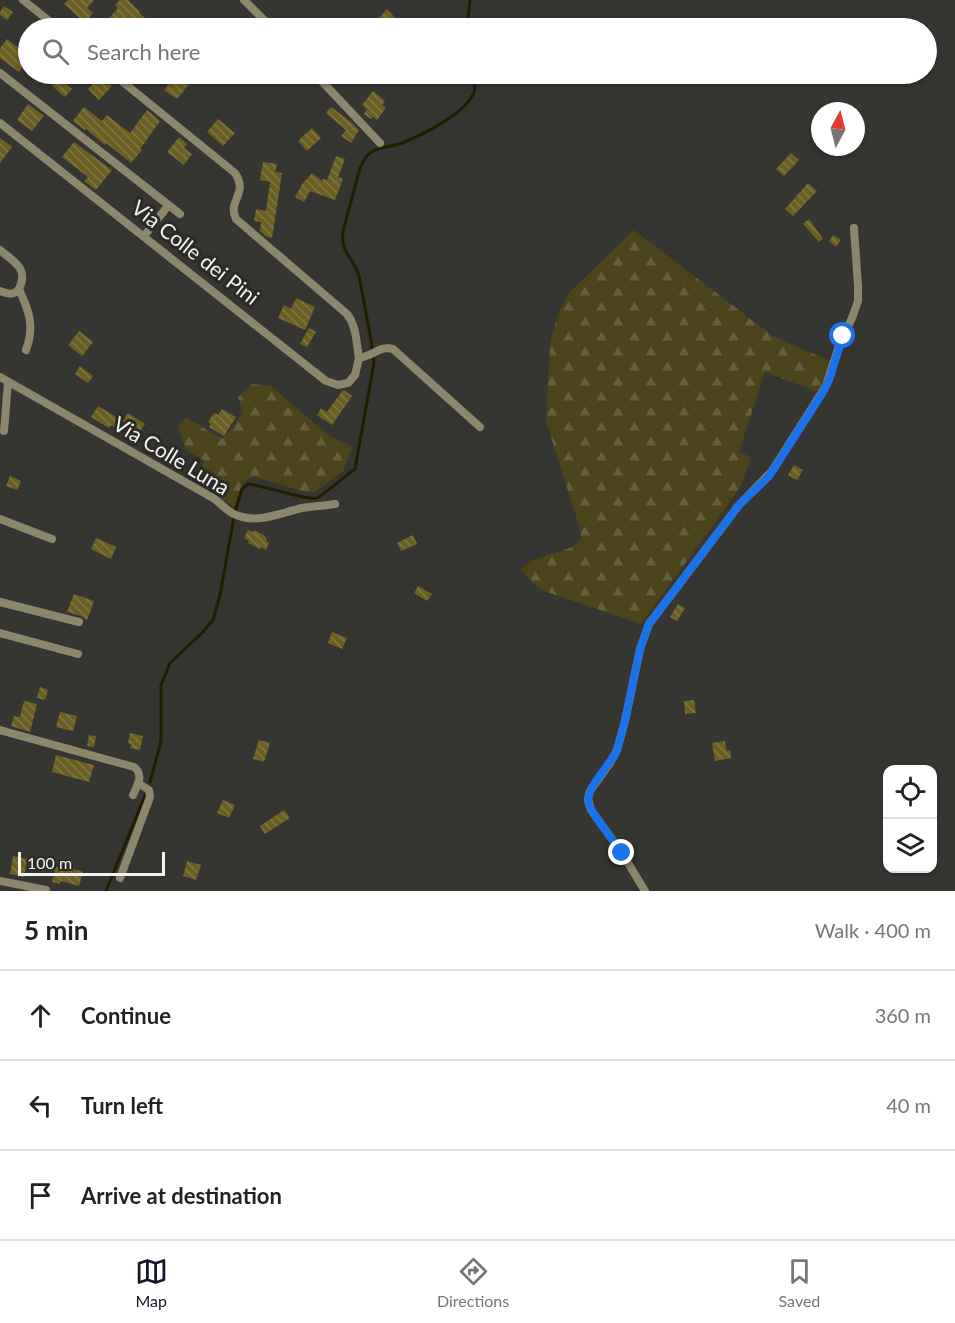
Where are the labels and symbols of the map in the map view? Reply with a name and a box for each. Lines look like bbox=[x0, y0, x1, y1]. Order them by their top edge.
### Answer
north arrow bbox=[811, 102, 865, 156]
street label: Via Colle dei Pini bbox=[127, 194, 265, 309]
route start bbox=[829, 322, 855, 348]
street label: Via Colle Luna bbox=[109, 410, 234, 499]
route end bbox=[608, 839, 634, 865]
scale bar bbox=[18, 849, 165, 876]

